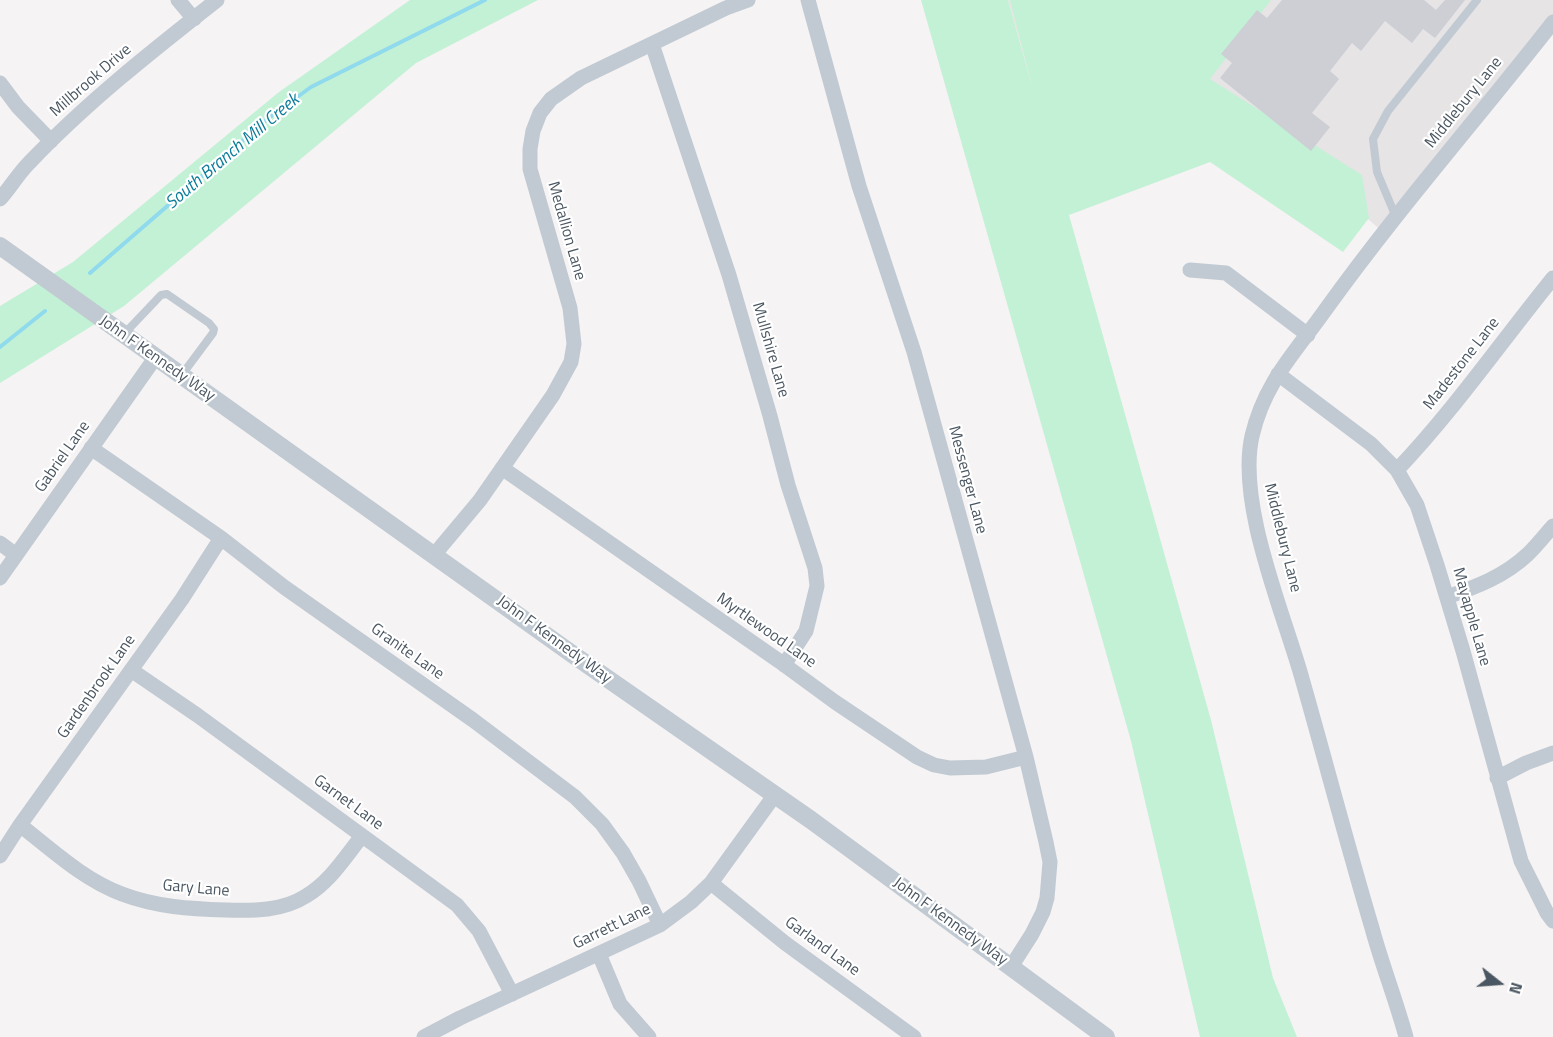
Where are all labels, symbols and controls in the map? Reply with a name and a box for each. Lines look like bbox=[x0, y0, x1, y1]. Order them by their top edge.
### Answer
street label: Millbrook Drive bbox=[47, 41, 135, 121]
street label: Middlebury Lane bbox=[1421, 54, 1507, 152]
water label: South Branch Mill Creek bbox=[162, 90, 304, 214]
street label: Medallion Lane bbox=[543, 179, 589, 283]
street label: Mullshire Lane bbox=[747, 300, 793, 400]
street label: John F Kennedy Way bbox=[95, 312, 219, 406]
street label: Madestone Lane bbox=[1420, 314, 1504, 414]
street label: Gabriel Lane bbox=[31, 418, 95, 496]
street label: Messenger Lane bbox=[943, 424, 991, 536]
street label: Middlebury Lane bbox=[1259, 481, 1305, 595]
street label: Mayapple Lane bbox=[1448, 566, 1494, 668]
street label: Myrtlewood Lane bbox=[712, 589, 820, 673]
street label: John F Kennedy Way bbox=[493, 592, 615, 688]
street label: Granite Lane bbox=[367, 620, 447, 684]
street label: Gardenbrook Lane bbox=[54, 631, 140, 743]
street label: Garnet Lane bbox=[309, 771, 387, 835]
street label: John F Kennedy Way bbox=[889, 874, 1011, 970]
street label: Gary Lane bbox=[162, 877, 230, 901]
street label: Garrett Lane bbox=[570, 900, 654, 954]
street label: Garland Lane bbox=[781, 913, 863, 981]
north arrow bbox=[1469, 953, 1529, 1013]
text: N bbox=[1503, 979, 1529, 997]

